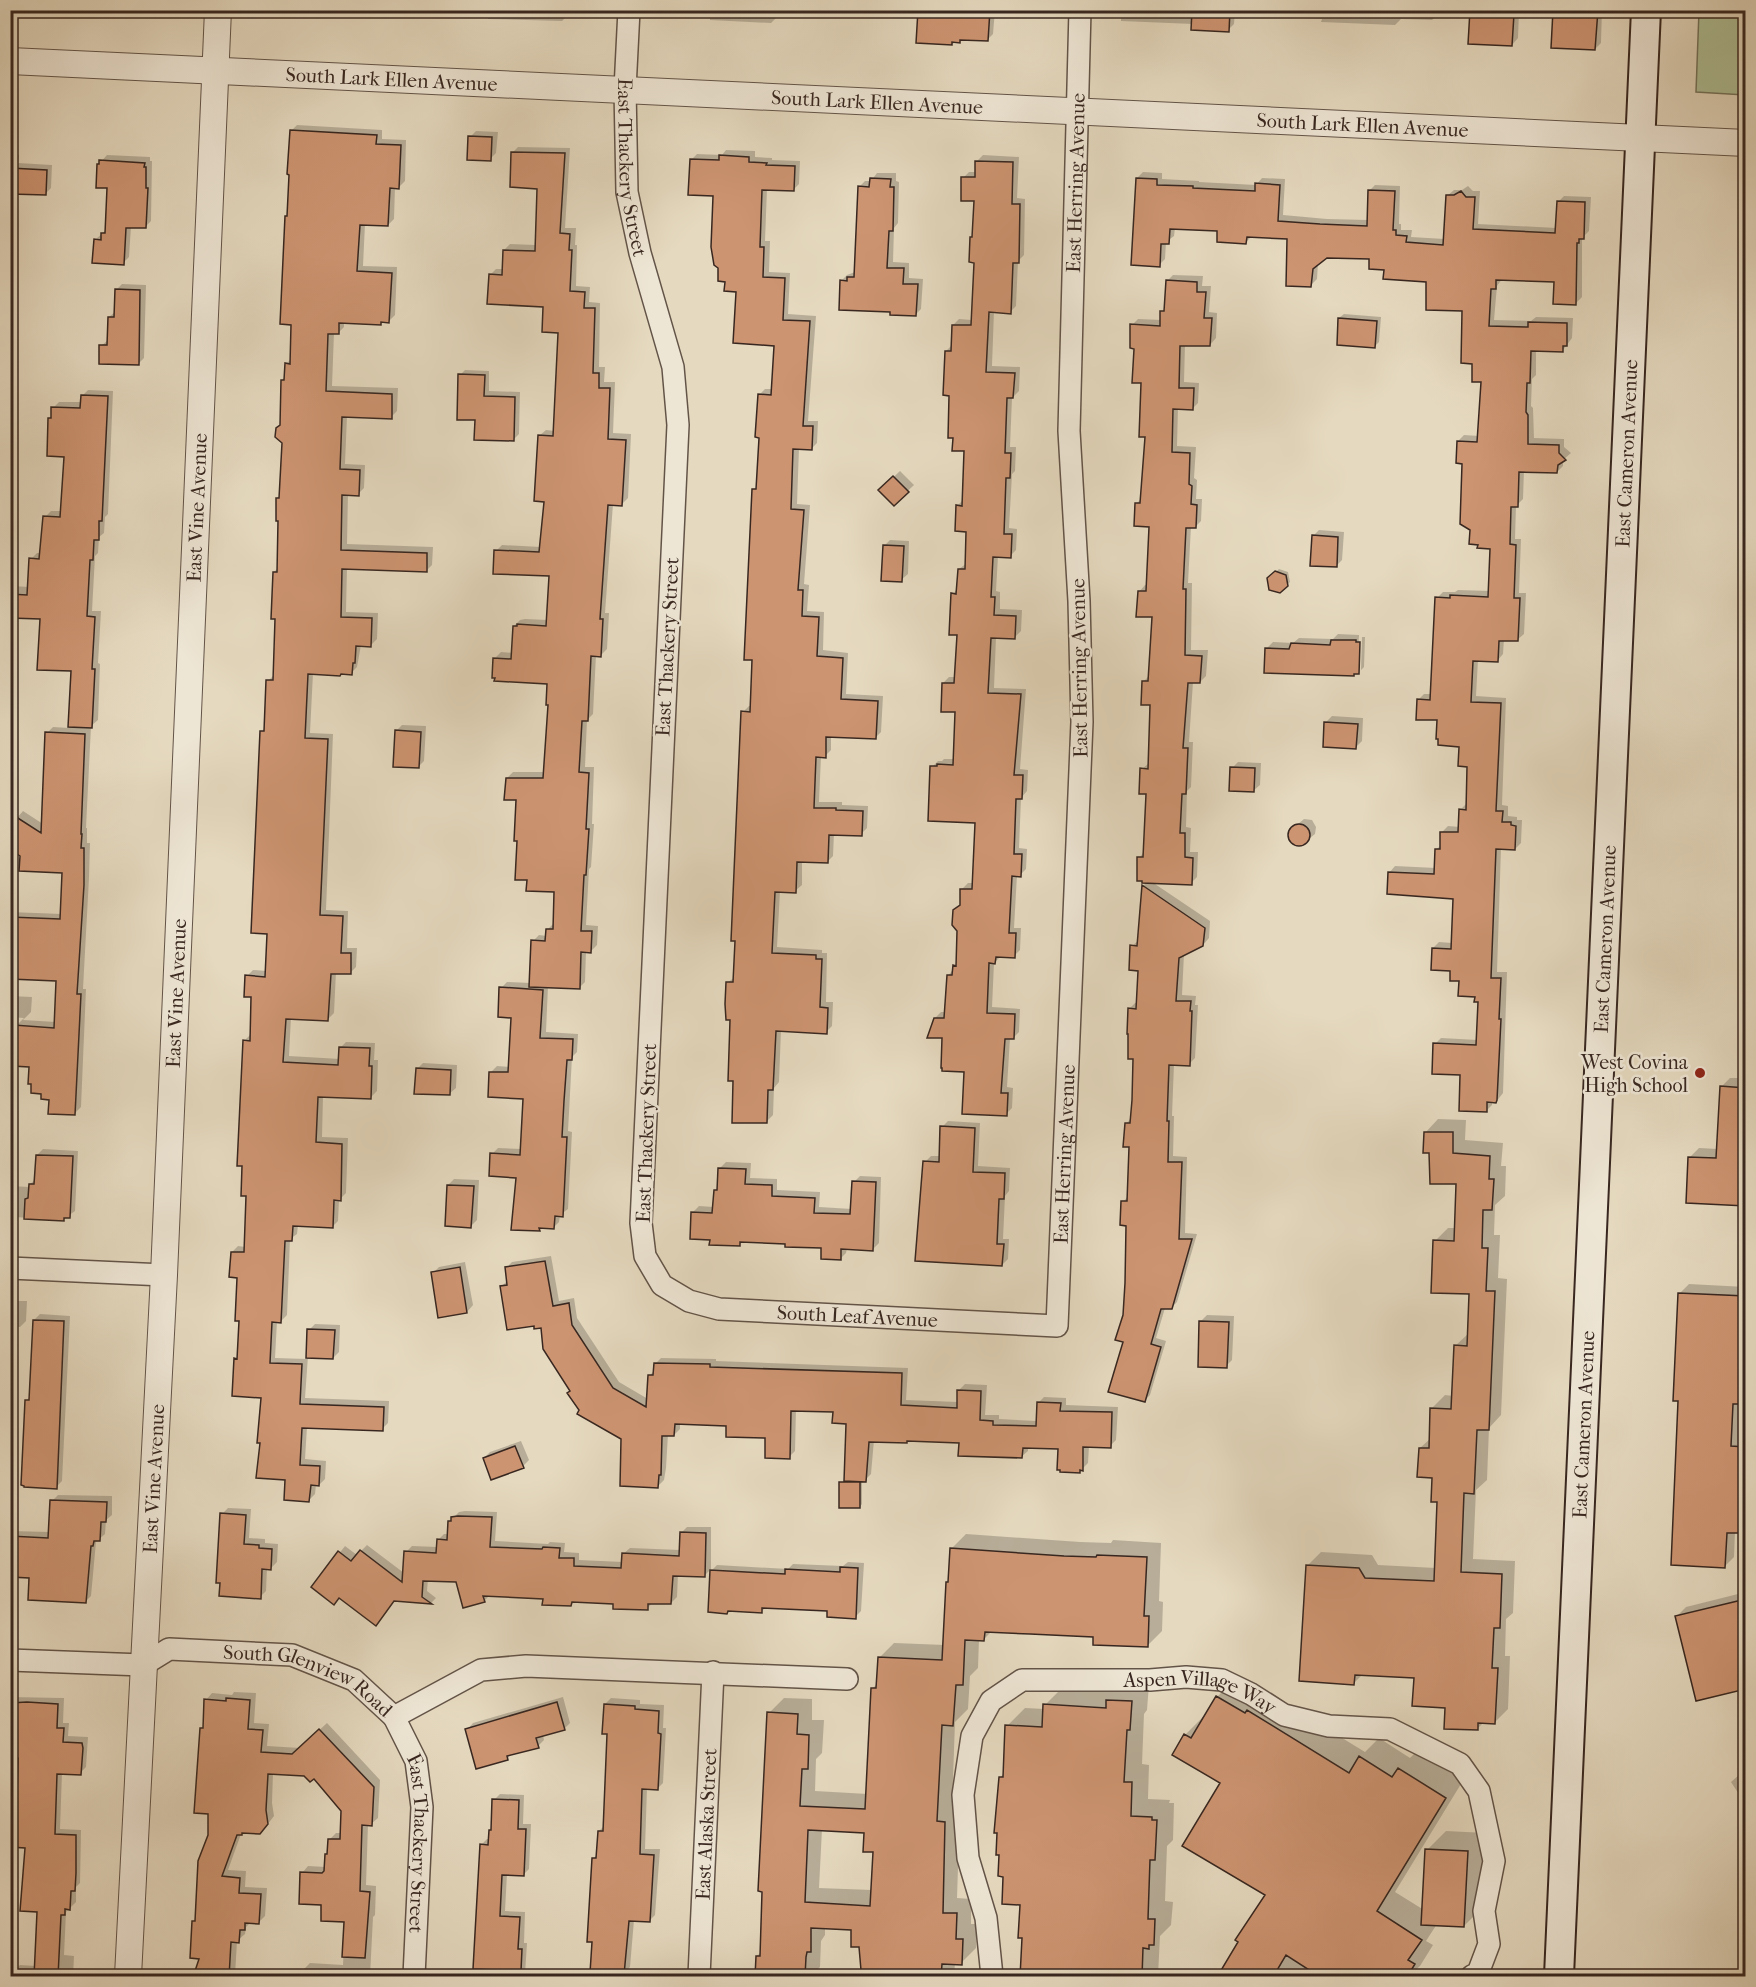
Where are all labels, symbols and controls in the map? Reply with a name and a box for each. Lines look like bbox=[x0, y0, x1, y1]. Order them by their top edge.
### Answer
street label: South Lark Ellen Avenue bbox=[285, 63, 498, 96]
street label: East Thackery Street bbox=[613, 77, 651, 259]
street label: South Lark Ellen Avenue bbox=[771, 86, 984, 119]
street label: East Herring Avenue bbox=[1062, 93, 1090, 273]
street label: South Lark Ellen Avenue bbox=[1256, 109, 1469, 142]
street label: East Cameron Avenue bbox=[1611, 359, 1643, 548]
street label: East Vine Avenue bbox=[183, 432, 212, 583]
street label: East Thackery Street bbox=[651, 557, 684, 737]
street label: East Herring Avenue bbox=[1066, 578, 1093, 758]
street label: East Cameron Avenue bbox=[1590, 844, 1621, 1034]
street label: East Vine Avenue bbox=[162, 918, 191, 1068]
street label: East Thackery Street bbox=[632, 1043, 661, 1223]
place label: West Covina High School bbox=[1580, 1051, 1689, 1097]
street label: East Herring Avenue bbox=[1049, 1064, 1080, 1244]
marker: West Covina High School bbox=[1693, 1066, 1707, 1080]
street label: South Leaf Avenue bbox=[776, 1301, 938, 1332]
street label: East Cameron Avenue bbox=[1568, 1330, 1600, 1519]
street label: East Vine Avenue bbox=[139, 1403, 169, 1554]
street label: South Glenview Road bbox=[223, 1641, 398, 1723]
street label: Aspen Village Way bbox=[1122, 1665, 1282, 1720]
street label: East Alaska Street bbox=[692, 1748, 721, 1901]
street label: East Thackery Street bbox=[402, 1750, 433, 1934]

